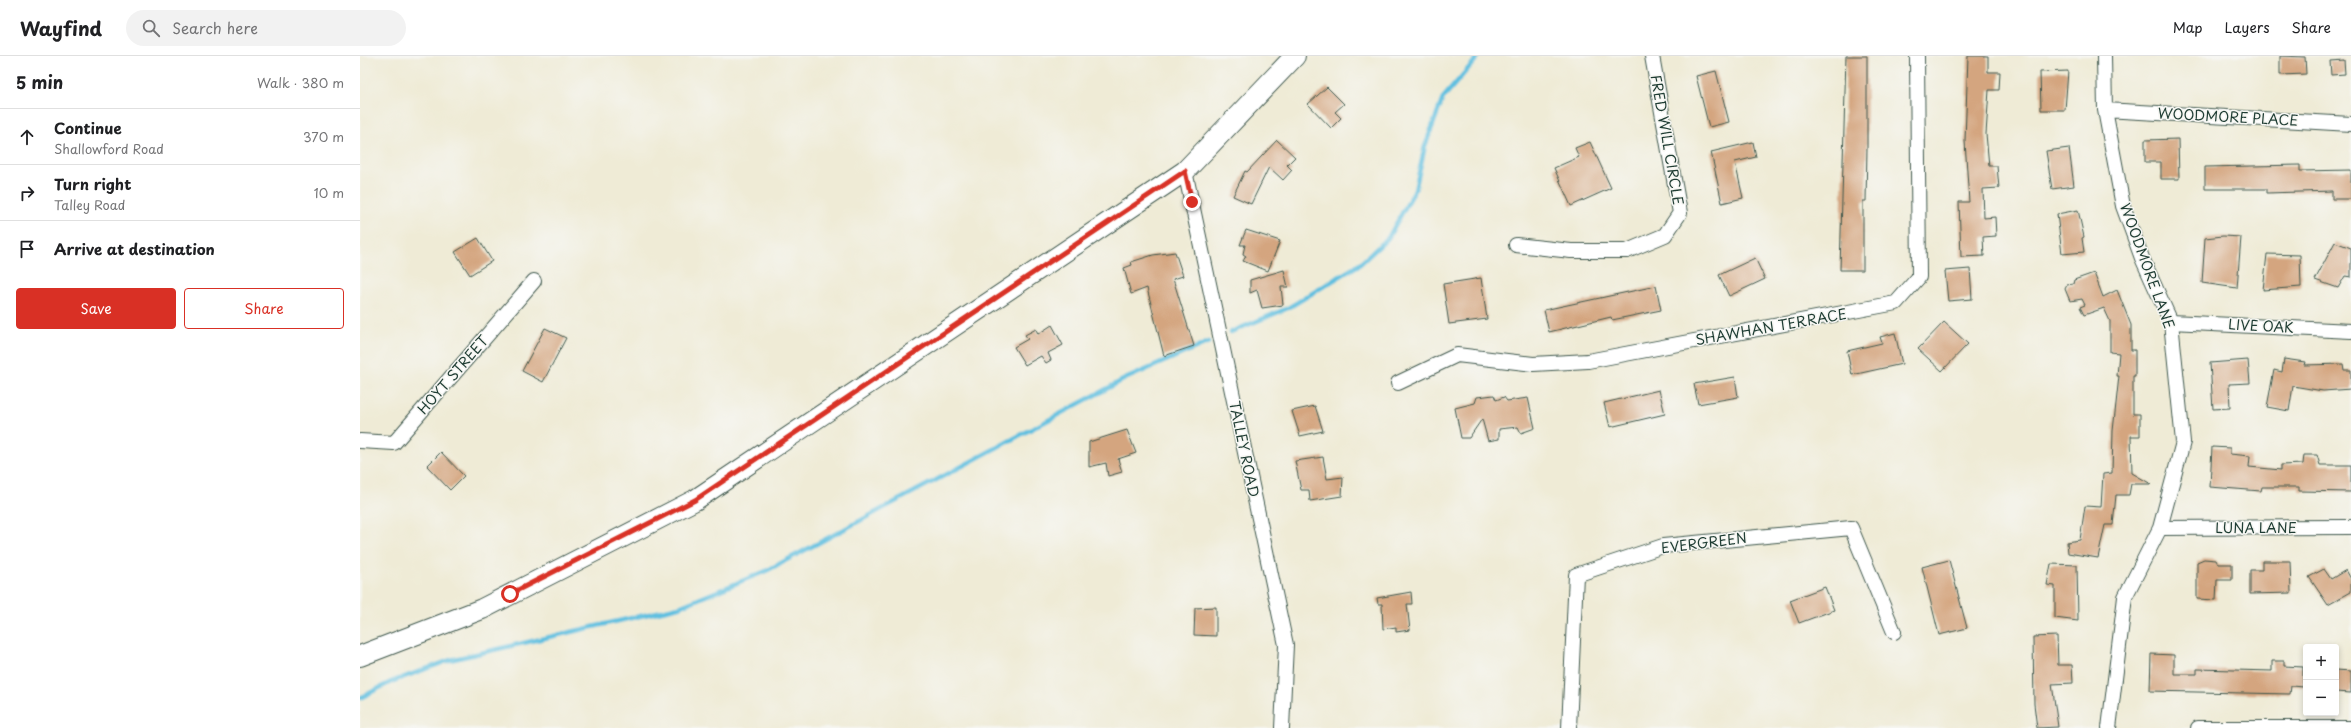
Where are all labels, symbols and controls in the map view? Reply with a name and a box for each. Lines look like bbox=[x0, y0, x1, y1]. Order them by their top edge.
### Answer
search box bbox=[126, 10, 406, 46]
text: Wayfind bbox=[20, 14, 102, 42]
text: Search here bbox=[172, 16, 258, 39]
icon: search bbox=[140, 17, 162, 39]
text: Map bbox=[2173, 17, 2203, 38]
text: Layers bbox=[2225, 17, 2270, 38]
text: Share bbox=[2292, 17, 2331, 38]
text: 5 min bbox=[16, 69, 63, 95]
text: Walk · 380 m bbox=[257, 73, 344, 92]
street label: FRED WILL CIRCLE bbox=[1646, 73, 1689, 207]
street label: WOODMORE PLACE bbox=[2157, 102, 2299, 131]
text: Continue bbox=[54, 116, 122, 139]
icon: ahead bbox=[16, 126, 38, 148]
text: 370 m bbox=[303, 127, 344, 146]
text: Shallowford Road bbox=[54, 139, 164, 158]
text: Turn right bbox=[54, 172, 131, 195]
icon: right bbox=[16, 182, 38, 204]
text: 10 m bbox=[314, 183, 344, 202]
route end bbox=[1183, 193, 1201, 211]
text: Talley Road bbox=[54, 195, 125, 214]
street label: WOODMORE LANE bbox=[2115, 200, 2180, 332]
text: Arrive at destination bbox=[54, 237, 215, 260]
icon: arrive bbox=[16, 238, 38, 260]
button: Save bbox=[16, 288, 176, 329]
button: Share bbox=[184, 288, 344, 329]
street label: SHAWHAN TERRACE bbox=[1694, 303, 1848, 350]
street label: LIVE OAK bbox=[2228, 313, 2295, 338]
street label: HOYT STREET bbox=[412, 330, 493, 419]
street label: TALLEY ROAD bbox=[1224, 399, 1265, 499]
street label: LUNA LANE bbox=[2215, 517, 2297, 538]
street label: EVERGREEN bbox=[1660, 527, 1748, 558]
route start bbox=[501, 585, 519, 603]
map controls bbox=[2303, 644, 2339, 716]
button: + bbox=[2303, 644, 2339, 680]
button: − bbox=[2303, 680, 2339, 716]

